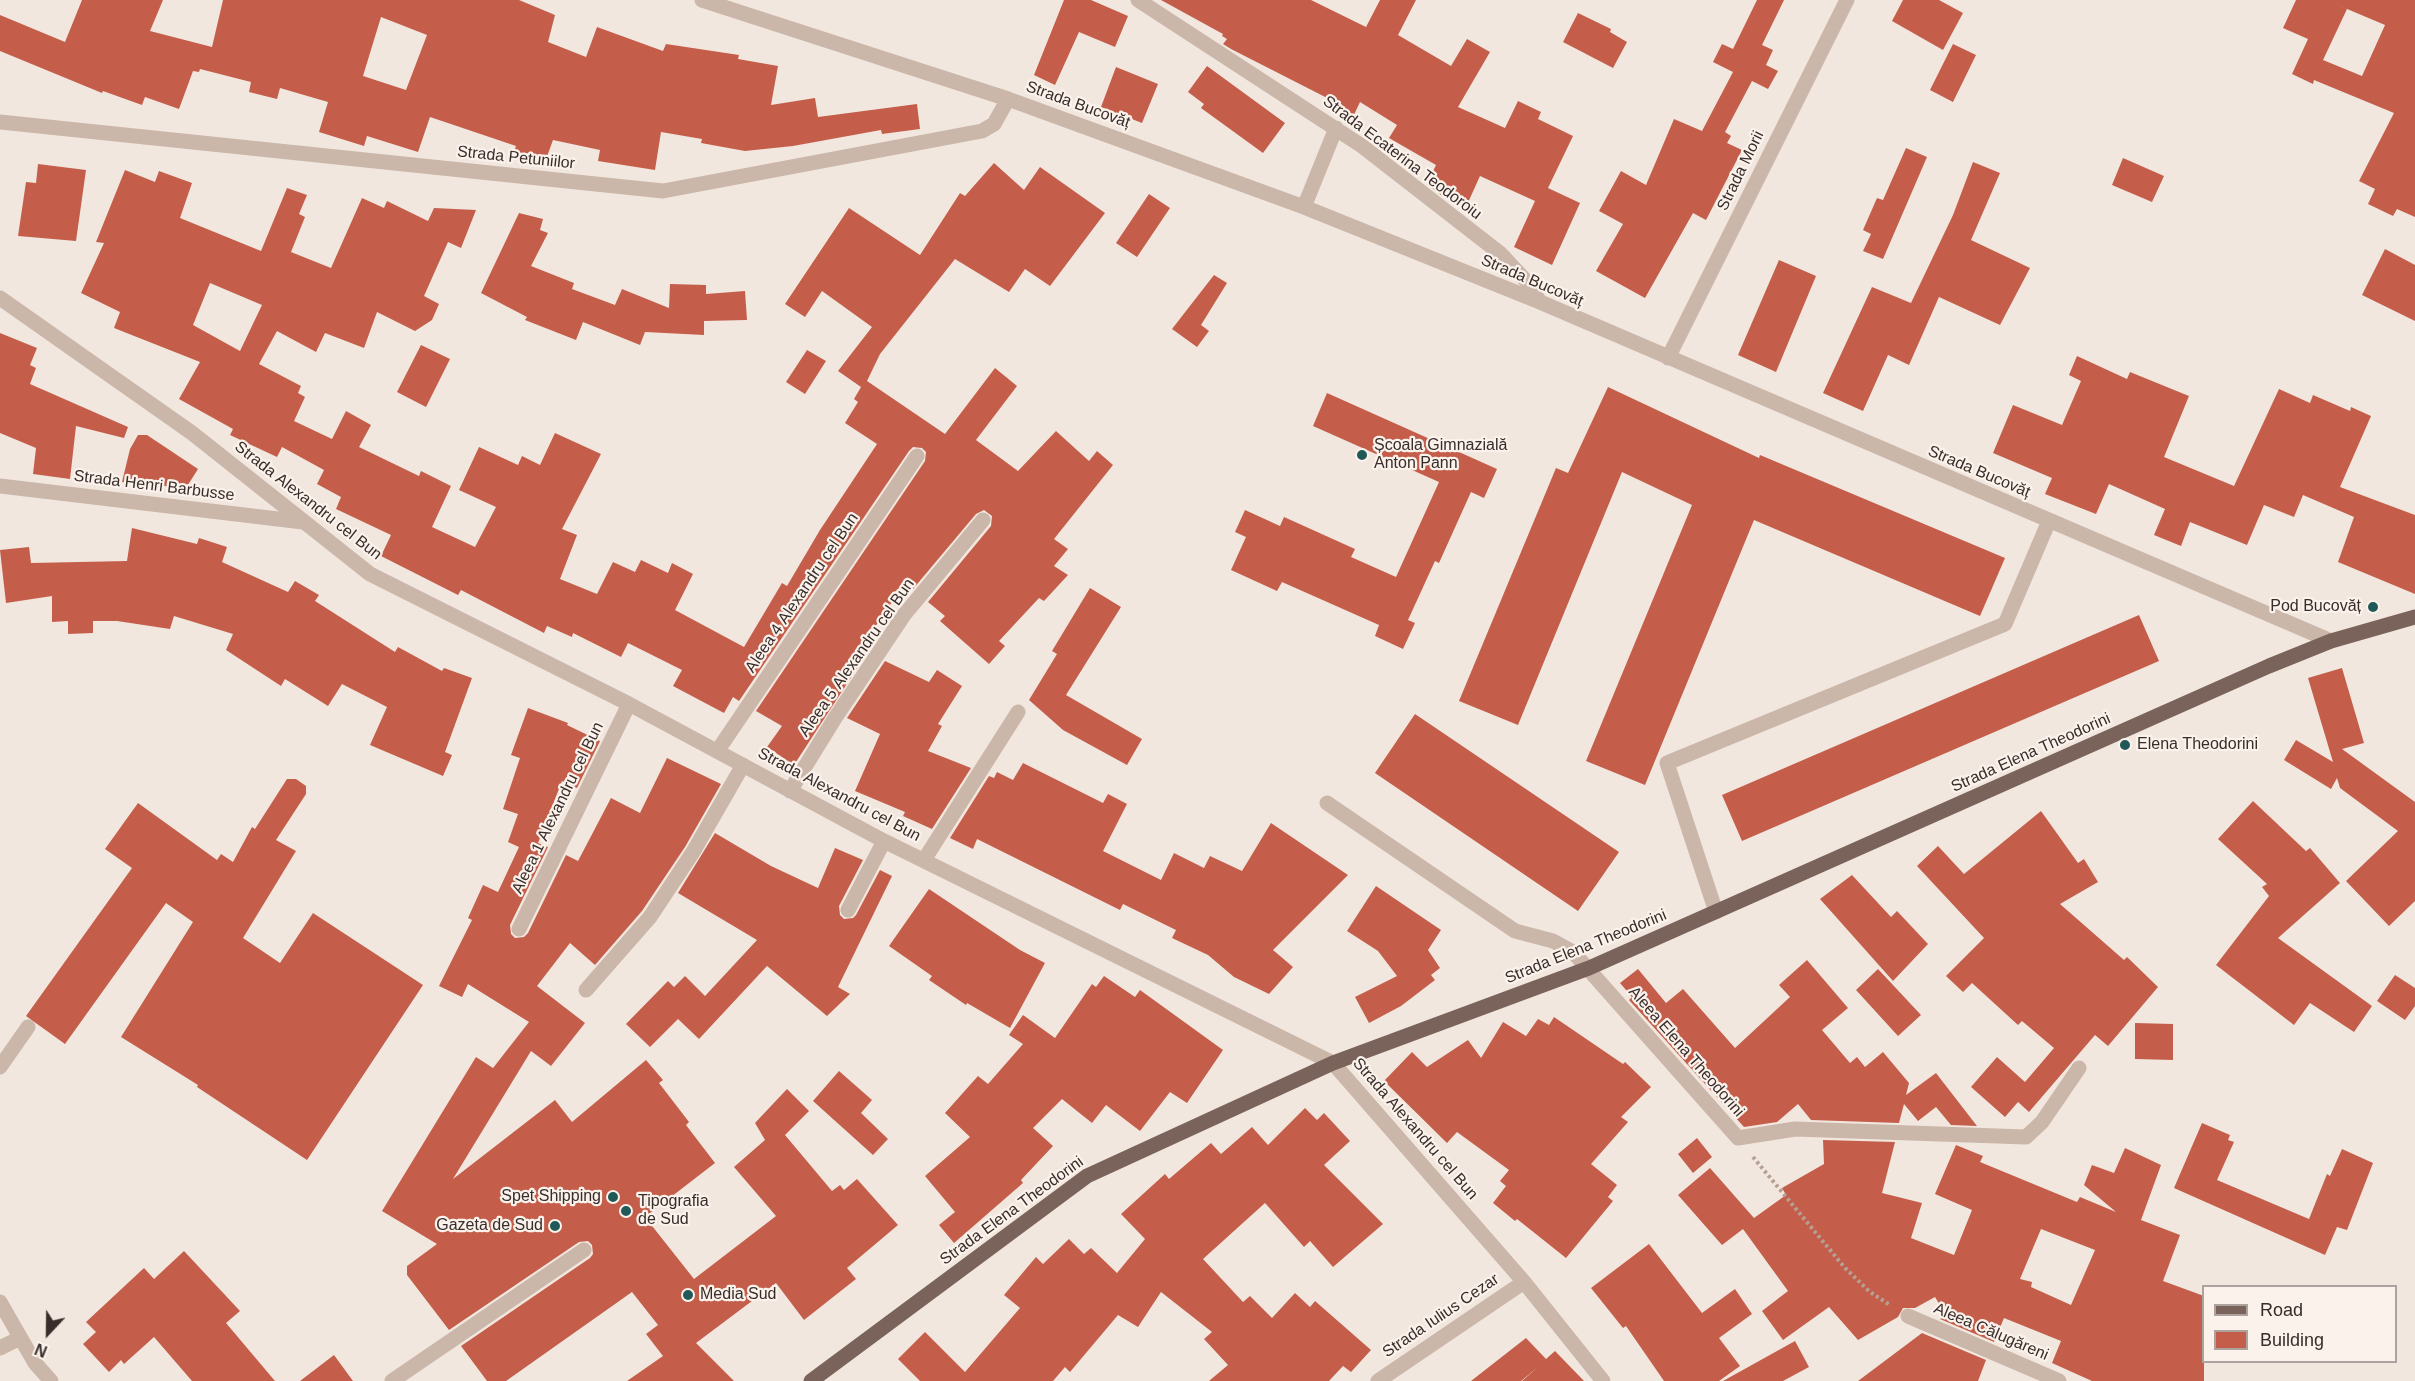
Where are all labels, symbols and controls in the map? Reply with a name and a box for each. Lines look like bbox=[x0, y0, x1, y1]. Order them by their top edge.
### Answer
street label: Strada Bucovăț bbox=[1023, 77, 1133, 133]
street label: Strada Ecaterina Teodoroiu bbox=[1319, 92, 1485, 224]
street label: Strada Morii bbox=[1713, 128, 1769, 214]
street label: Strada Petuniilor bbox=[456, 142, 576, 174]
street label: Strada Bucovăț bbox=[1478, 251, 1586, 311]
place label: Școala Gimnazială Anton Pann bbox=[1374, 436, 1507, 474]
street label: Strada Alexandru cel Bun bbox=[231, 438, 385, 564]
street label: Strada Bucovăț bbox=[1925, 442, 2033, 502]
marker: Școala Gimnazială Anton Pann bbox=[1355, 448, 1369, 462]
street label: Strada Henri Barbusse bbox=[73, 467, 235, 505]
street label: Aleea 4 Alexandru cel Bun bbox=[741, 509, 863, 677]
street label: Aleea 5 Alexandru cel Bun bbox=[795, 575, 919, 741]
place label: Pod Bucovăț bbox=[2270, 597, 2361, 617]
marker: Pod Bucovăț bbox=[2366, 600, 2380, 614]
street label: Strada Elena Theodorini bbox=[1948, 709, 2114, 797]
street label: Aleea 1 Alexandru cel Bun bbox=[508, 719, 608, 897]
place label: Elena Theodorini bbox=[2137, 735, 2258, 755]
marker: Elena Theodorini bbox=[2118, 738, 2132, 752]
street label: Strada Alexandru cel Bun bbox=[754, 744, 924, 846]
street label: Strada Elena Theodorini bbox=[1502, 906, 1670, 988]
street label: Aleea Elena Theodorini bbox=[1624, 983, 1748, 1121]
street label: Strada Alexandru cel Bun bbox=[1348, 1054, 1482, 1204]
street label: Strada Elena Theodorini bbox=[937, 1153, 1087, 1269]
place label: Spet Shipping bbox=[501, 1187, 601, 1207]
marker: Spet Shipping bbox=[606, 1190, 620, 1204]
place label: Tipografia de Sud bbox=[638, 1192, 709, 1230]
marker: Tipografia de Sud bbox=[619, 1204, 633, 1218]
place label: Gazeta de Sud bbox=[436, 1216, 543, 1236]
marker: Gazeta de Sud bbox=[548, 1219, 562, 1233]
street label: Strada Iulius Cezar bbox=[1379, 1270, 1503, 1362]
place label: Media Sud bbox=[700, 1285, 776, 1305]
legend bbox=[2202, 1285, 2397, 1363]
marker: Media Sud bbox=[681, 1288, 695, 1302]
street label: Aleea Călugăreni bbox=[1931, 1299, 2051, 1365]
text: Road bbox=[2260, 1300, 2303, 1320]
north arrow bbox=[18, 1303, 78, 1363]
text: Building bbox=[2260, 1330, 2324, 1350]
text: N bbox=[33, 1340, 50, 1360]

